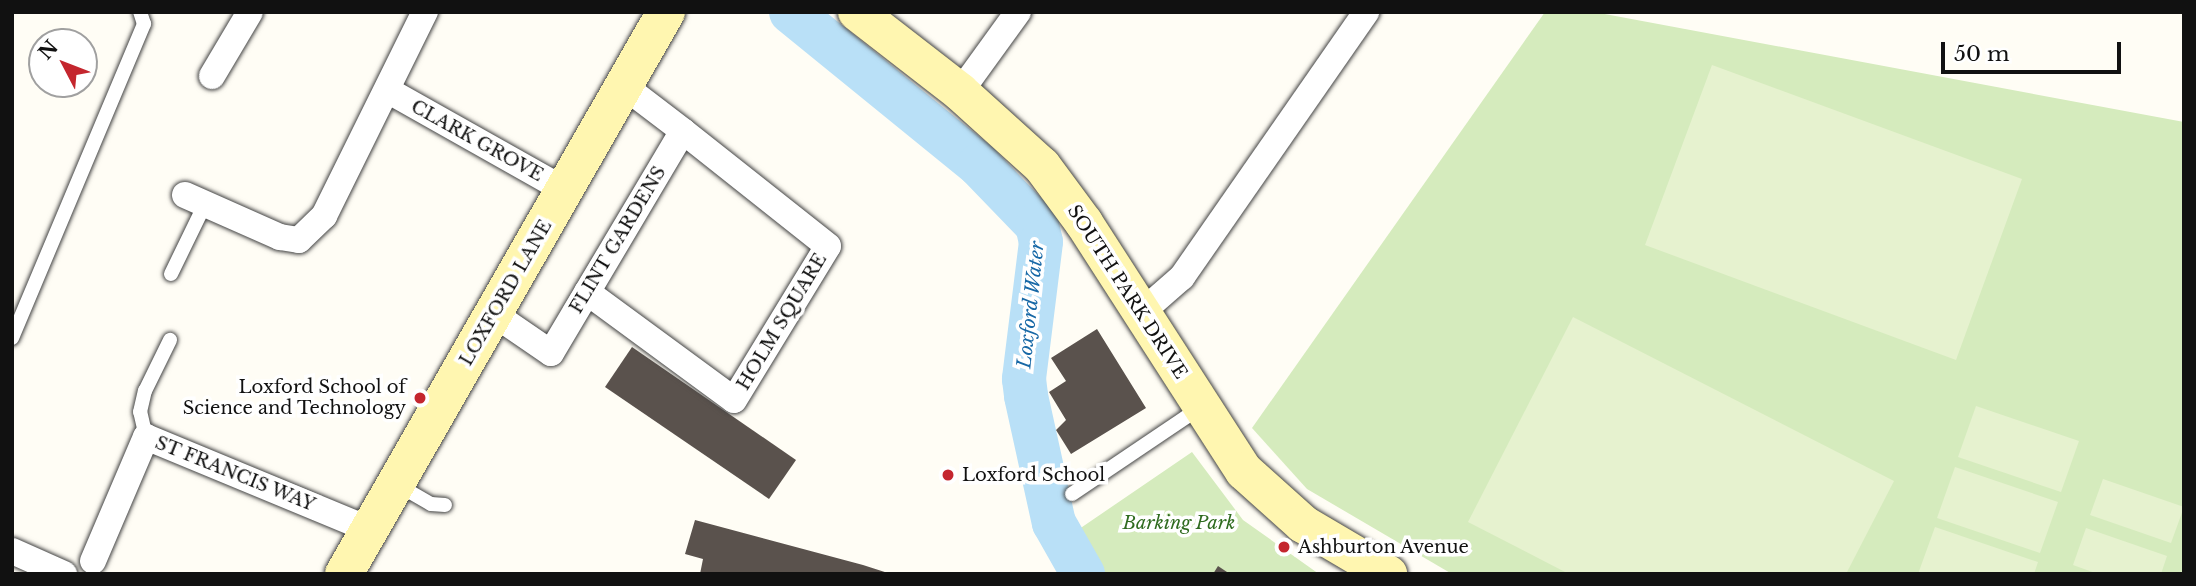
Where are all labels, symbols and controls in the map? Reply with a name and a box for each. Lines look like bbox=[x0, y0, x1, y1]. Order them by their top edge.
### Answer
north arrow bbox=[28, 28, 98, 98]
scale bar bbox=[1944, 28, 2124, 72]
text: N bbox=[34, 36, 63, 64]
text: 50 m bbox=[1954, 41, 2009, 67]
street label: CLARK GROVE bbox=[407, 96, 547, 186]
street label: FLINT GARDENS bbox=[565, 162, 671, 318]
street label: SOUTH PARK DRIVE bbox=[1063, 201, 1191, 383]
street label: LOXFORD LANE bbox=[456, 216, 556, 370]
water label: Loxford Water bbox=[1013, 240, 1049, 370]
street label: HOLM SQUARE bbox=[733, 250, 831, 394]
place label: Loxford School of Science and Technology bbox=[182, 377, 406, 420]
marker: Loxford School of Science and Technology bbox=[412, 390, 428, 406]
street label: ST FRANCIS WAY bbox=[151, 432, 319, 516]
place label: Loxford School bbox=[962, 464, 1105, 486]
marker: Loxford School bbox=[940, 467, 956, 483]
park label: Barking Park bbox=[1123, 512, 1235, 534]
place label: Ashburton Avenue bbox=[1298, 536, 1470, 558]
marker: Ashburton Avenue bbox=[1276, 539, 1292, 555]

